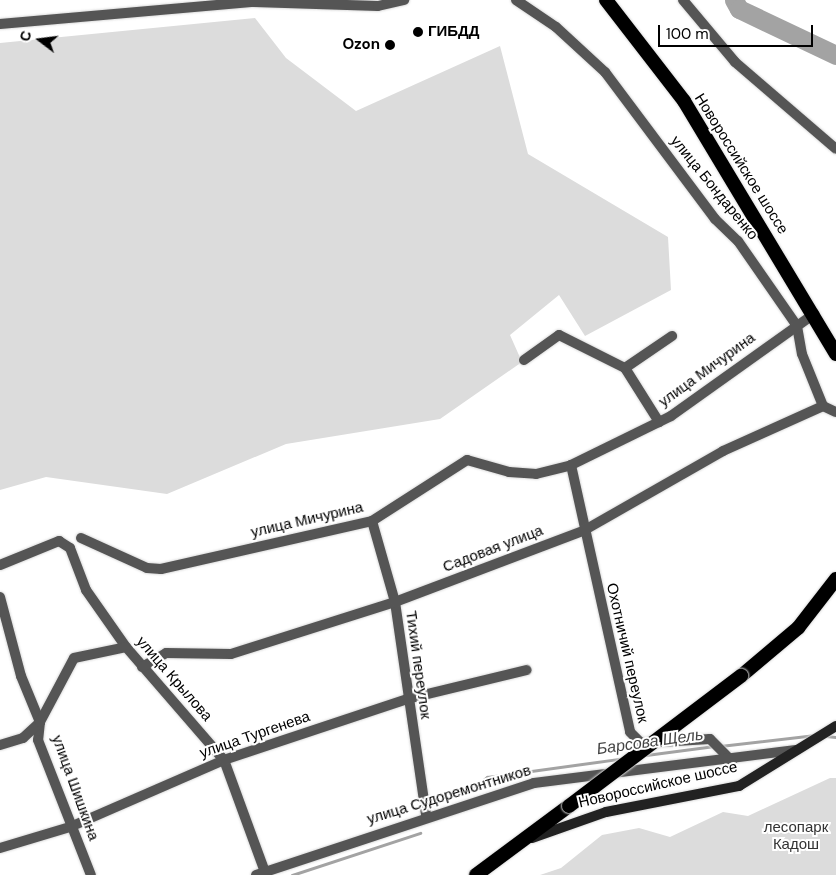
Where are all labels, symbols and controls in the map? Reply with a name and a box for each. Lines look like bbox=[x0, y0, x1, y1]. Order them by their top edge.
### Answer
north arrow bbox=[15, 15, 65, 65]
scale bar bbox=[661, 15, 816, 47]
place label: ГИБДД bbox=[428, 23, 479, 41]
text: 100 m bbox=[666, 24, 709, 44]
marker: ГИБДД bbox=[412, 26, 424, 38]
text: С bbox=[16, 29, 36, 43]
place label: Ozon bbox=[342, 36, 380, 54]
marker: Ozon bbox=[384, 39, 396, 51]
street label: Новороссийское шоссе bbox=[690, 90, 792, 238]
street label: улица Бондаренко bbox=[666, 132, 762, 244]
street label: улица Мичурина bbox=[655, 329, 759, 411]
street label: улица Мичурина bbox=[249, 498, 365, 542]
street label: Садовая улица bbox=[440, 522, 546, 576]
street label: Охотничий переулок bbox=[602, 581, 652, 725]
street label: Тихий переулок bbox=[401, 610, 435, 720]
street label: улица Крылова bbox=[132, 633, 216, 725]
street label: улица Тургенева bbox=[197, 708, 313, 762]
water label: Барсова Щель bbox=[596, 725, 704, 759]
street label: улица Шишкина bbox=[48, 733, 102, 843]
street label: Новороссийское шоссе bbox=[577, 758, 739, 812]
street label: улица Судоремонтников bbox=[365, 761, 533, 829]
park label: лесопарк Кадош bbox=[764, 818, 828, 853]

